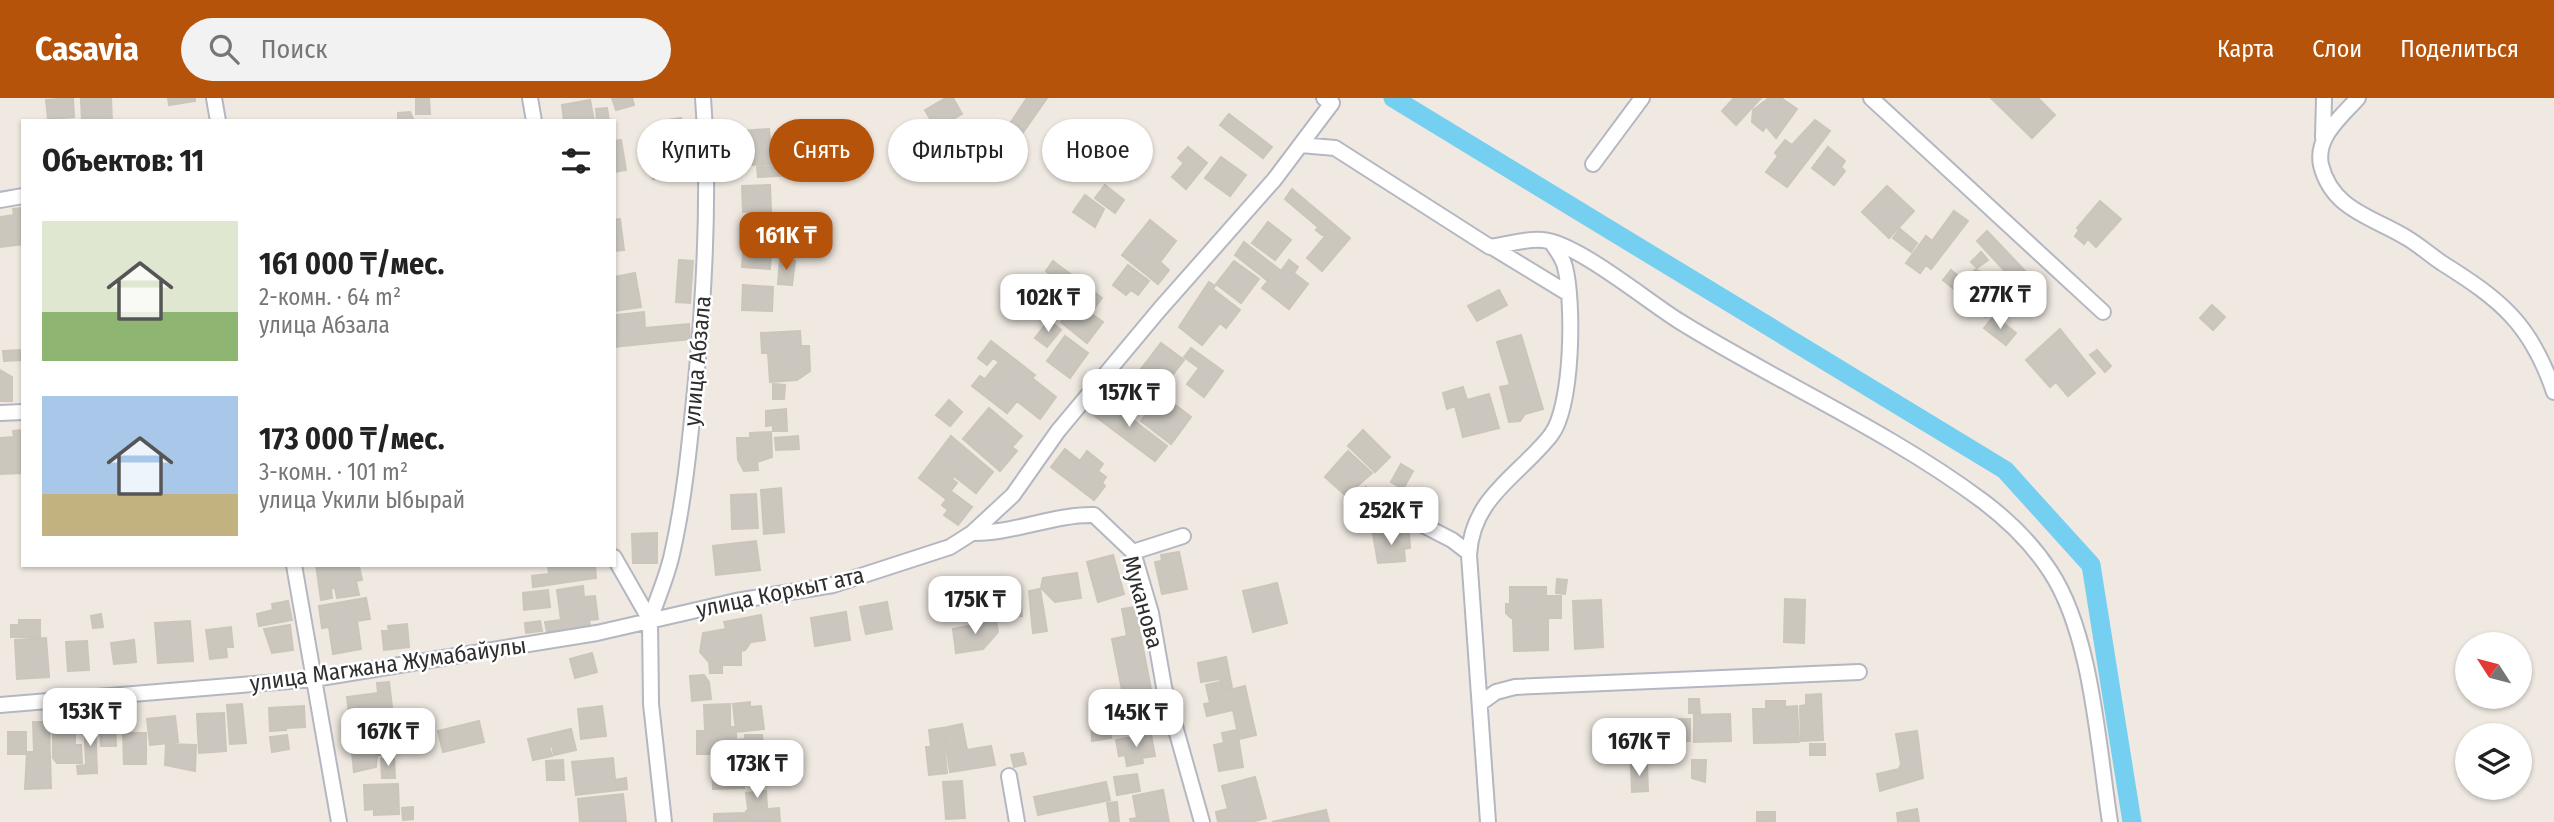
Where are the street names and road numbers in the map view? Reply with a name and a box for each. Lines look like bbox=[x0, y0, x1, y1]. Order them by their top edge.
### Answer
street label: улица Абзала bbox=[677, 295, 717, 427]
street label: Муканова bbox=[1116, 552, 1170, 652]
street label: улица Коркыт ата bbox=[694, 561, 866, 623]
street label: улица Магжана Жумабайулы bbox=[248, 631, 528, 697]

